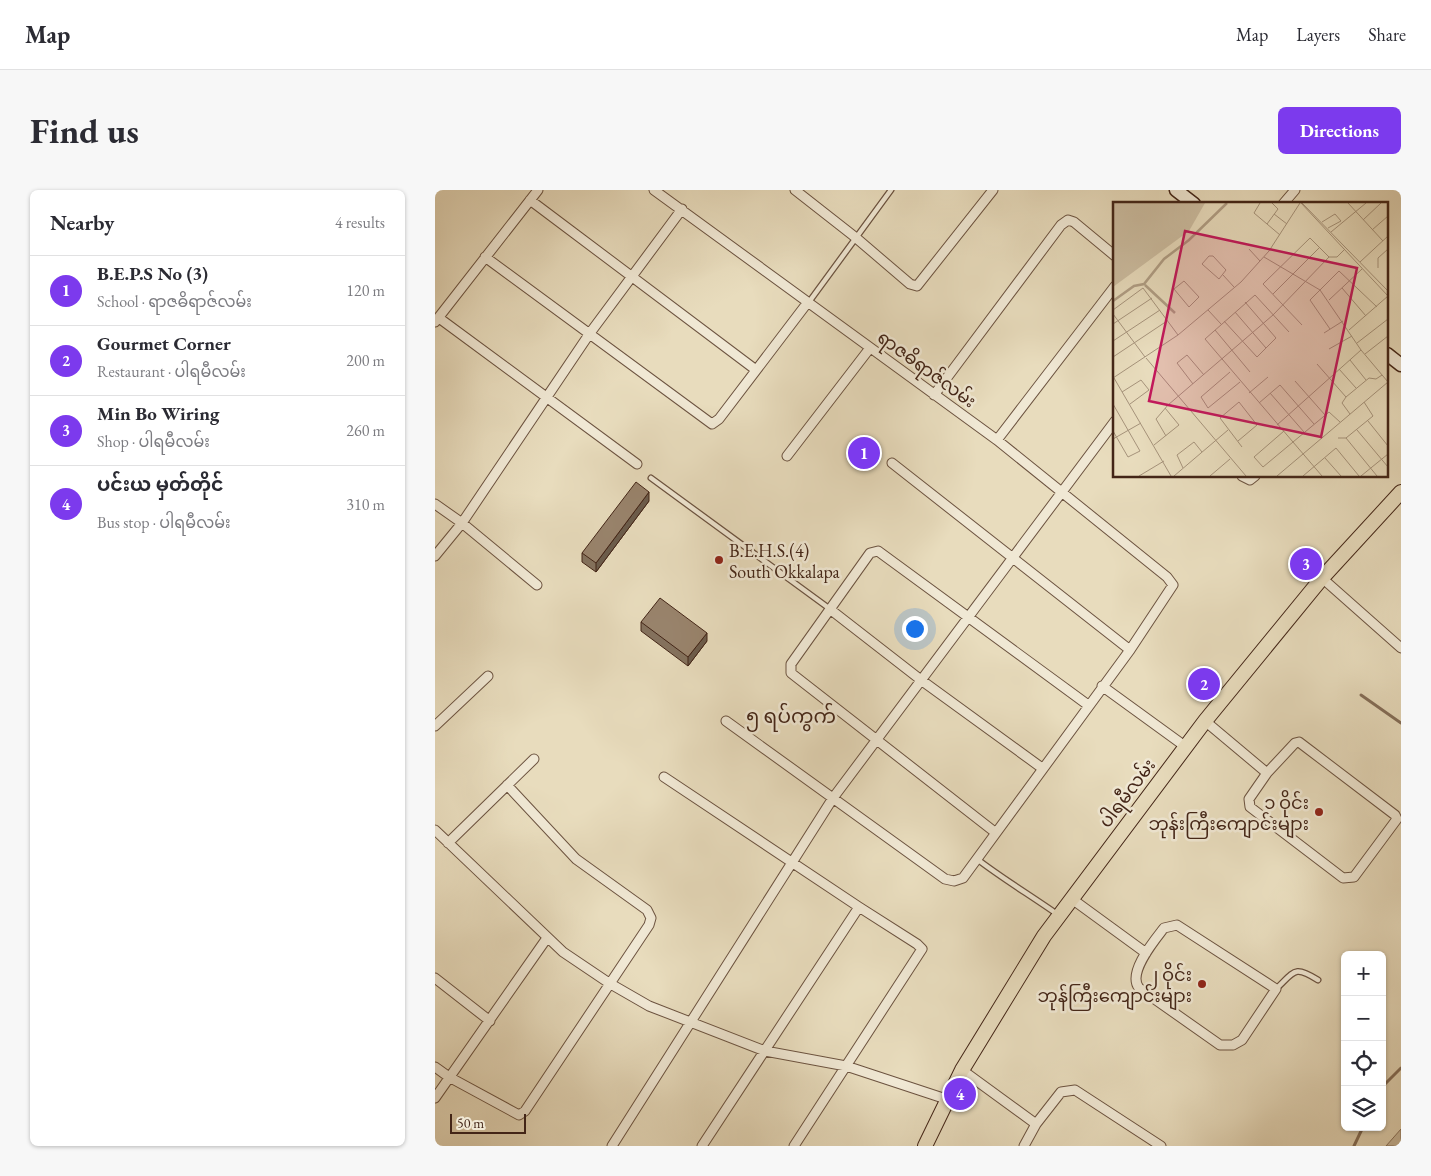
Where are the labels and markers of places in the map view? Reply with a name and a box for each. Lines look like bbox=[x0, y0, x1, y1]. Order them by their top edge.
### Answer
pin: 1 bbox=[848, 434, 880, 472]
place label: B.E.H.S.(4) South Okkalapa bbox=[729, 539, 841, 583]
pin: 3 bbox=[1290, 545, 1322, 583]
marker: B.E.H.S.(4) South Okkalapa bbox=[713, 554, 725, 566]
pin: 2 bbox=[1188, 665, 1220, 703]
place label: ၁ ဝိုင်း ဘုန်းကြီးကျောင်းများ bbox=[1148, 789, 1309, 839]
marker: ၁ ဝိုင်း ဘုန်းကြီးကျောင်းများ bbox=[1313, 806, 1325, 818]
place label: ၂ ဝိုင်း ဘုန်ကြီးကျောင်းများ bbox=[1038, 961, 1192, 1011]
marker: ၂ ဝိုင်း ဘုန်ကြီးကျောင်းများ bbox=[1196, 978, 1208, 990]
pin: 4 bbox=[944, 1075, 976, 1113]

